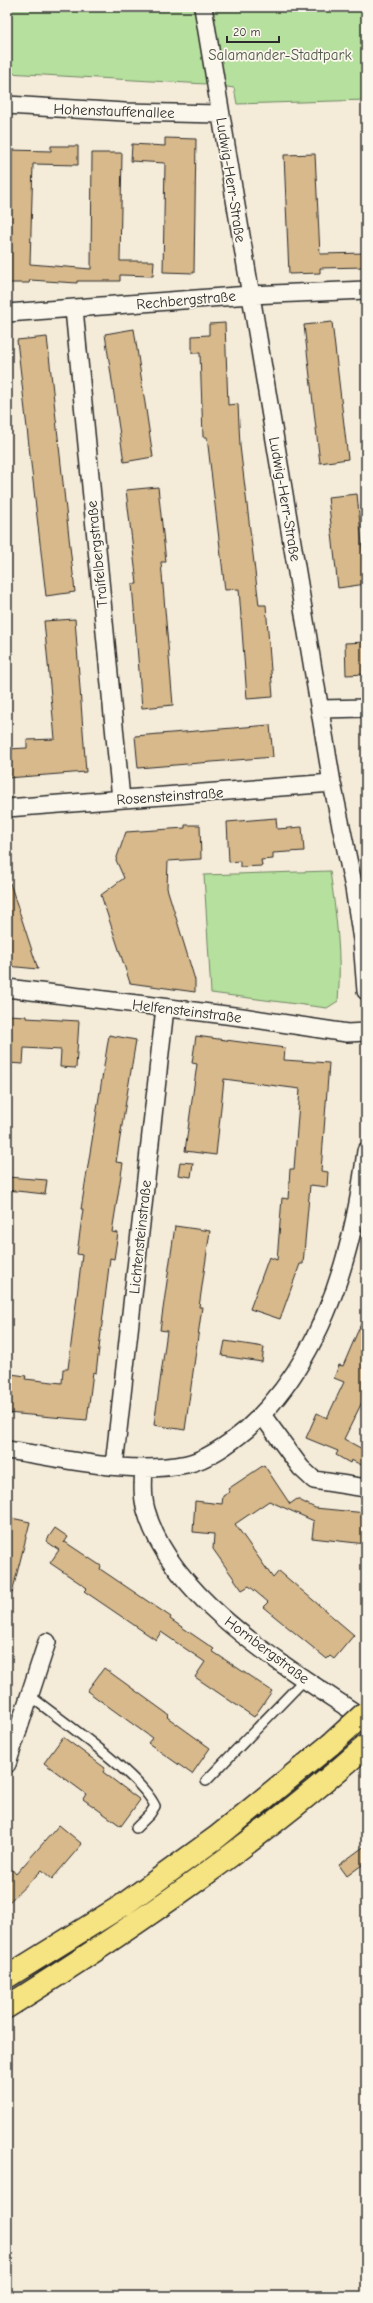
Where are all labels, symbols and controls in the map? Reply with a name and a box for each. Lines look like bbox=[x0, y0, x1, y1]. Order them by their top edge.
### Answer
scale bar bbox=[227, 18, 279, 44]
text: 20 m bbox=[233, 25, 261, 39]
park label: Salamander-Stadtpark bbox=[208, 46, 352, 64]
street label: Hohenstauffenallee bbox=[53, 100, 175, 122]
street label: Ludwig-Herr-Straße bbox=[212, 116, 250, 244]
street label: Rechbergstraße bbox=[135, 287, 237, 313]
street label: Ludwig-Herr-Straße bbox=[265, 435, 305, 563]
street label: Traifelbergstraße bbox=[82, 499, 112, 608]
street label: Rosensteinstraße bbox=[116, 783, 225, 809]
street label: Helfensteinstraße bbox=[131, 995, 243, 1027]
street label: Lichtensteinstraße bbox=[125, 1179, 155, 1295]
street label: Hornbergstraße bbox=[221, 1612, 313, 1688]

